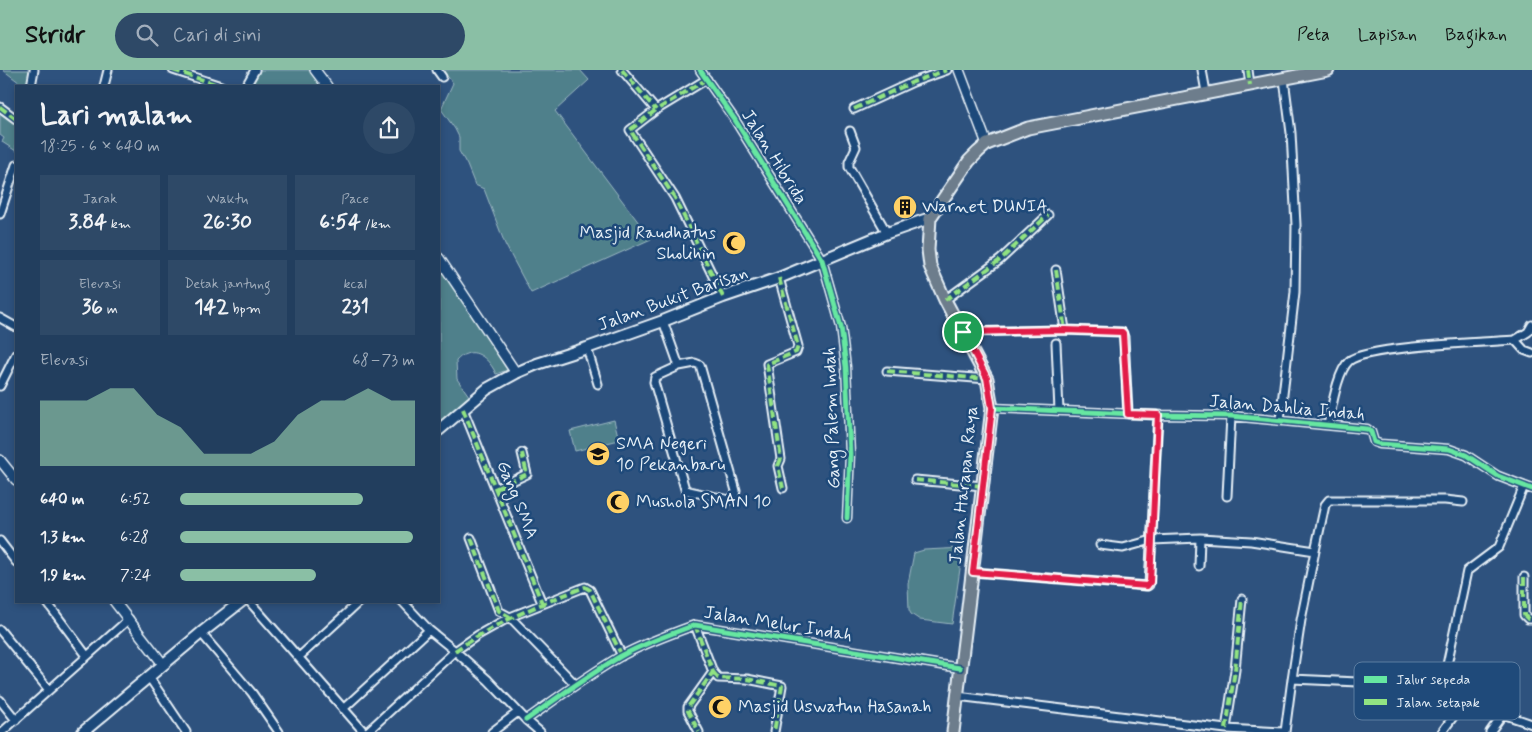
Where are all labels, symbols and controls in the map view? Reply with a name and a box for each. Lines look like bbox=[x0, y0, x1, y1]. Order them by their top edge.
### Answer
search box bbox=[115, 13, 465, 58]
text: Stridr bbox=[25, 20, 85, 51]
icon: search bbox=[133, 21, 161, 49]
text: Cari di sini bbox=[173, 23, 261, 48]
text: Peta bbox=[1297, 23, 1330, 47]
text: Lapisan bbox=[1358, 23, 1417, 47]
text: Bagikan bbox=[1445, 23, 1507, 47]
text: Lari malam bbox=[40, 98, 193, 135]
button: share bbox=[363, 102, 415, 154]
street label: Jalan Hibrida bbox=[735, 105, 813, 209]
text: 18:25 · 6 × 640 m bbox=[40, 136, 160, 157]
text: Jarak bbox=[83, 190, 117, 208]
text: Waktu bbox=[207, 190, 248, 208]
text: Pace bbox=[341, 190, 369, 208]
building icon: Warnet DUNIA bbox=[892, 194, 918, 220]
place label: Warnet DUNIA bbox=[922, 195, 1048, 219]
text: 3.84 bbox=[68, 208, 107, 236]
text: 26:30 bbox=[203, 208, 252, 236]
text: 6:54 bbox=[319, 208, 361, 236]
text: km bbox=[107, 215, 131, 233]
text: /km bbox=[361, 215, 391, 233]
place label: Masjid Raudhatus Sholihin bbox=[580, 221, 716, 266]
mosque icon: Masjid Raudhatus Sholihin bbox=[721, 230, 747, 256]
street label: Jalan Bukit Barisan bbox=[595, 261, 751, 337]
text: Elevasi bbox=[79, 275, 121, 293]
text: Detak jantung bbox=[184, 275, 271, 293]
text: kcal bbox=[343, 275, 367, 293]
text: 36 bbox=[82, 293, 103, 321]
text: 142 bbox=[194, 293, 229, 321]
text: 231 bbox=[341, 293, 369, 321]
text: m bbox=[103, 300, 118, 318]
text: bpm bbox=[229, 300, 261, 318]
pin bbox=[942, 311, 984, 353]
icon: arrive bbox=[949, 318, 977, 346]
street label: Gang Palem Indah bbox=[818, 347, 847, 489]
text: Elevasi bbox=[40, 350, 88, 371]
text: 68–73 m bbox=[352, 350, 415, 371]
street label: Jalan Dahlia Indah bbox=[1208, 389, 1366, 427]
street label: Jalan Harapan Raya bbox=[944, 405, 984, 565]
place label: SMA Negeri 10 Pekanbaru bbox=[616, 432, 725, 477]
school or university icon: SMA Negeri 10 Pekanbaru bbox=[585, 441, 611, 467]
street label: Gang SMA bbox=[489, 457, 544, 543]
text: 640 m bbox=[40, 489, 85, 510]
text: 6:52 bbox=[120, 489, 151, 510]
mosque icon: Mushola SMAN 10 bbox=[605, 489, 631, 515]
place label: Mushola SMAN 10 bbox=[636, 490, 772, 514]
text: 1.3 km bbox=[40, 527, 85, 548]
text: 6:28 bbox=[120, 527, 149, 548]
text: 1.9 km bbox=[40, 565, 86, 586]
text: 7:24 bbox=[120, 565, 152, 586]
street label: Jalan Melur Indah bbox=[702, 600, 854, 648]
legend bbox=[1354, 662, 1520, 720]
text: Jalur sepeda bbox=[1396, 671, 1470, 689]
mosque icon: Masjid Uswatun Hasanah bbox=[707, 694, 733, 720]
text: Jalan setapak bbox=[1396, 694, 1480, 712]
place label: Masjid Uswatun Hasanah bbox=[738, 695, 931, 719]

